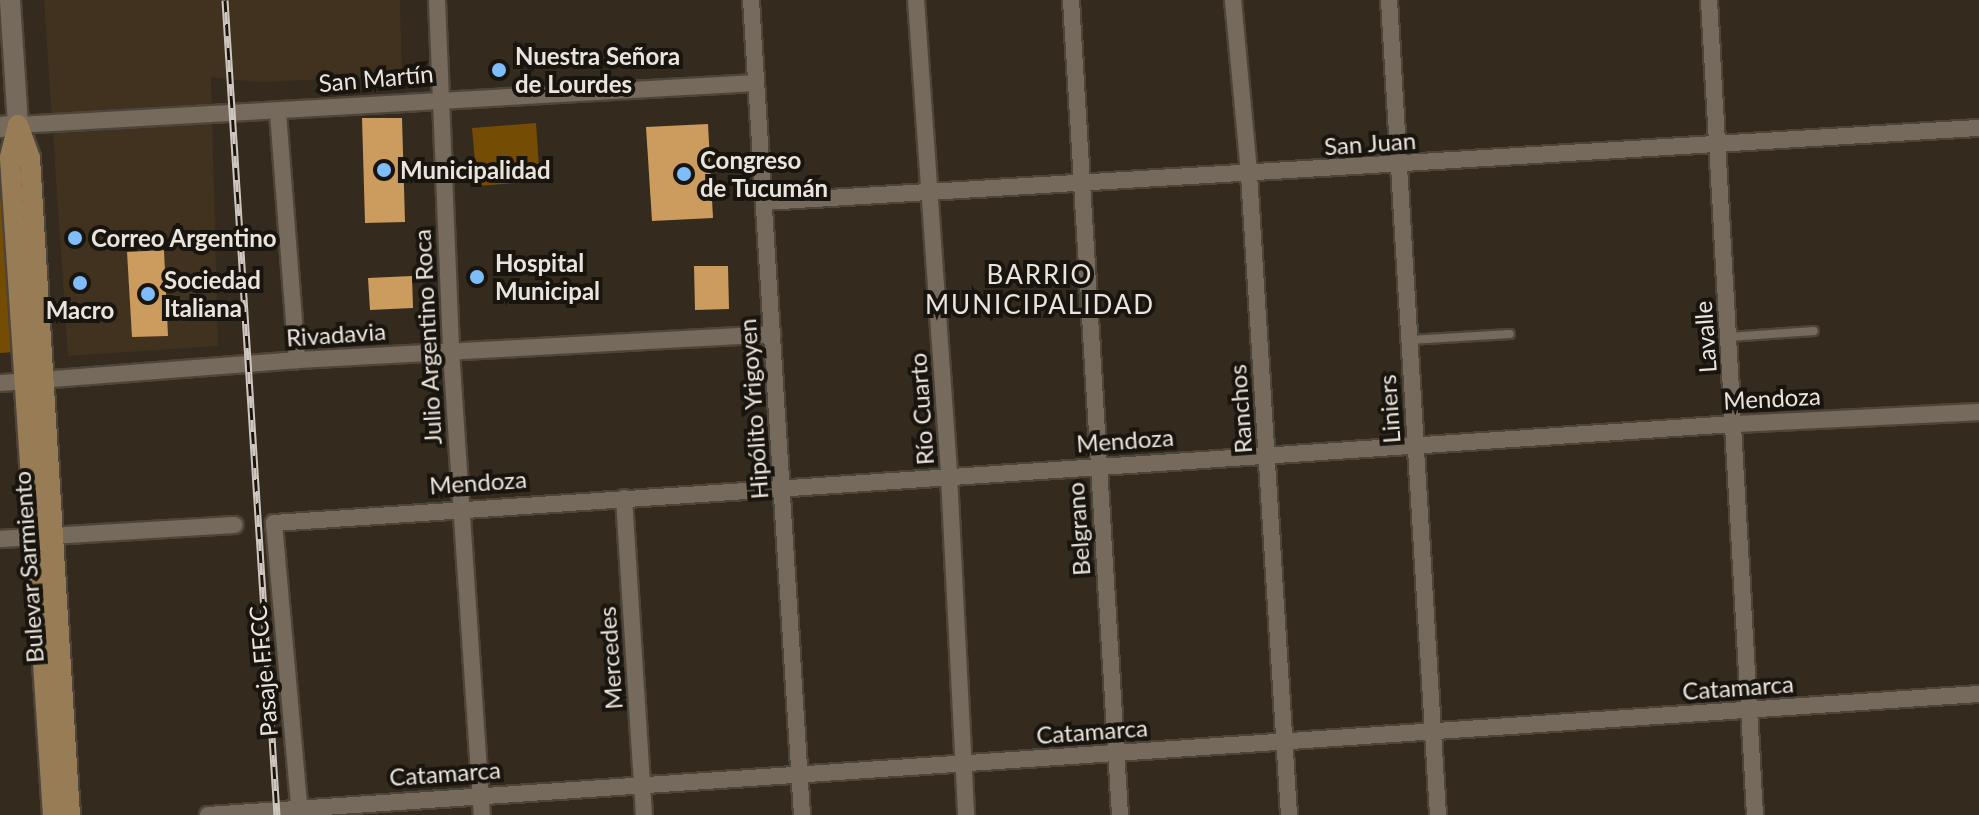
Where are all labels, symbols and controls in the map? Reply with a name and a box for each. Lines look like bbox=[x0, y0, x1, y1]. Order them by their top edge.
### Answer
place label: Nuestra Señora de Lourdes bbox=[515, 42, 680, 98]
street label: San Martín bbox=[317, 59, 435, 97]
marker: Nuestra Señora de Lourdes bbox=[490, 61, 508, 79]
street label: San Juan bbox=[1323, 125, 1417, 161]
place label: Congreso de Tucumán bbox=[700, 146, 829, 202]
place label: Municipalidad bbox=[400, 156, 551, 184]
marker: Municipalidad bbox=[375, 161, 393, 179]
marker: Congreso de Tucumán bbox=[675, 165, 693, 183]
place label: Correo Argentino bbox=[91, 224, 277, 252]
street label: Julio Argentino Roca bbox=[407, 228, 447, 446]
marker: Correo Argentino bbox=[66, 229, 84, 247]
place label: Hospital Municipal bbox=[495, 249, 600, 305]
district label: BARRIO MUNICIPALIDAD bbox=[925, 259, 1155, 320]
place label: Sociedad Italiana bbox=[164, 266, 261, 322]
marker: Hospital Municipal bbox=[466, 266, 488, 288]
marker: Macro bbox=[71, 274, 89, 292]
marker: Sociedad Italiana bbox=[139, 285, 157, 303]
place label: Macro bbox=[46, 296, 114, 324]
street label: Lavalle bbox=[1688, 300, 1722, 374]
street label: Rivadavia bbox=[285, 316, 387, 352]
street label: Hipólito Yrigoyen bbox=[732, 317, 774, 501]
street label: Río Cuarto bbox=[903, 352, 939, 466]
street label: Ranchos bbox=[1223, 364, 1257, 454]
street label: Liniers bbox=[1372, 374, 1406, 444]
street label: Mendoza bbox=[1723, 381, 1821, 415]
street label: Mendoza bbox=[1075, 422, 1175, 458]
street label: Mendoza bbox=[428, 464, 528, 500]
street label: Bulevar Sarmiento bbox=[7, 470, 49, 664]
street label: Belgrano bbox=[1060, 481, 1096, 577]
street label: Pasaje FFCC bbox=[243, 604, 283, 738]
street label: Mercedes bbox=[592, 605, 628, 711]
street label: Catamarca bbox=[1681, 669, 1795, 705]
street label: Catamarca bbox=[1035, 713, 1149, 749]
street label: Catamarca bbox=[388, 755, 502, 791]

